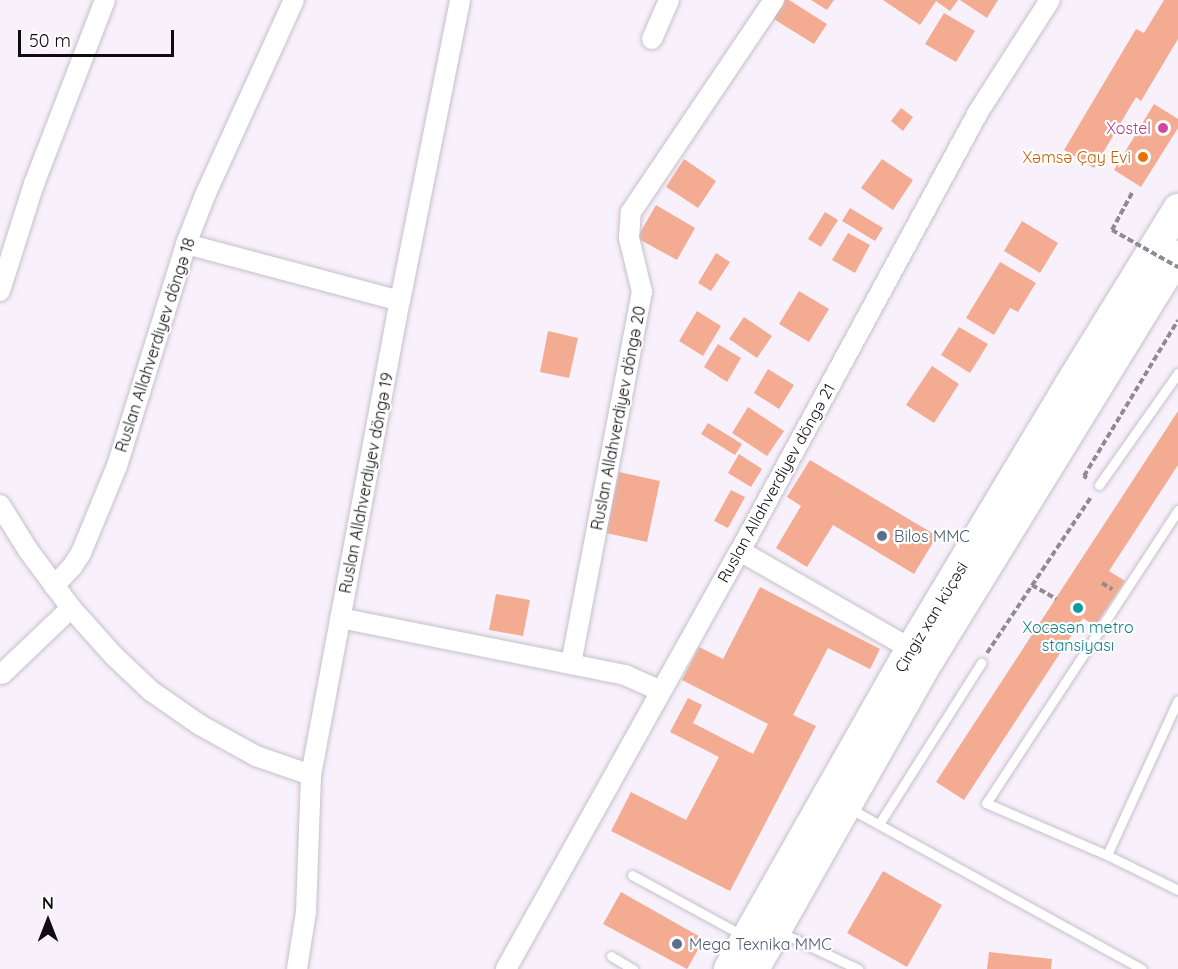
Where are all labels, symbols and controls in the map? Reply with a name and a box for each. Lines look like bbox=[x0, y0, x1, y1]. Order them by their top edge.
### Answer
scale bar bbox=[21, 18, 177, 56]
text: 50 m bbox=[29, 29, 71, 52]
place label: Xostel bbox=[1106, 118, 1151, 138]
marker: Xostel bbox=[1156, 121, 1170, 135]
place label: Xəmsə Çay Evi bbox=[1022, 147, 1131, 167]
marker: Xəmsə Çay Evi bbox=[1136, 150, 1150, 164]
street label: Ruslan Allahverdiyev döngə 18 bbox=[111, 235, 199, 455]
street label: Ruslan Allahverdiyev döngə 20 bbox=[587, 304, 649, 532]
street label: Ruslan Allahverdiyev döngə 19 bbox=[335, 371, 397, 595]
street label: Ruslan Allahverdiyev döngə 21 bbox=[713, 380, 839, 586]
place label: Bilos MMC bbox=[894, 526, 970, 546]
marker: Bilos MMC bbox=[875, 529, 889, 543]
street label: Çingiz xan küçəsi bbox=[890, 558, 972, 676]
marker: Xocəsən metro stansiyası bbox=[1071, 601, 1085, 615]
place label: Xocəsən metro stansiyası bbox=[1022, 617, 1134, 655]
north arrow bbox=[18, 891, 78, 951]
text: N bbox=[42, 893, 54, 913]
place label: Mega Texnika MMC bbox=[689, 934, 832, 954]
marker: Mega Texnika MMC bbox=[670, 937, 684, 951]

